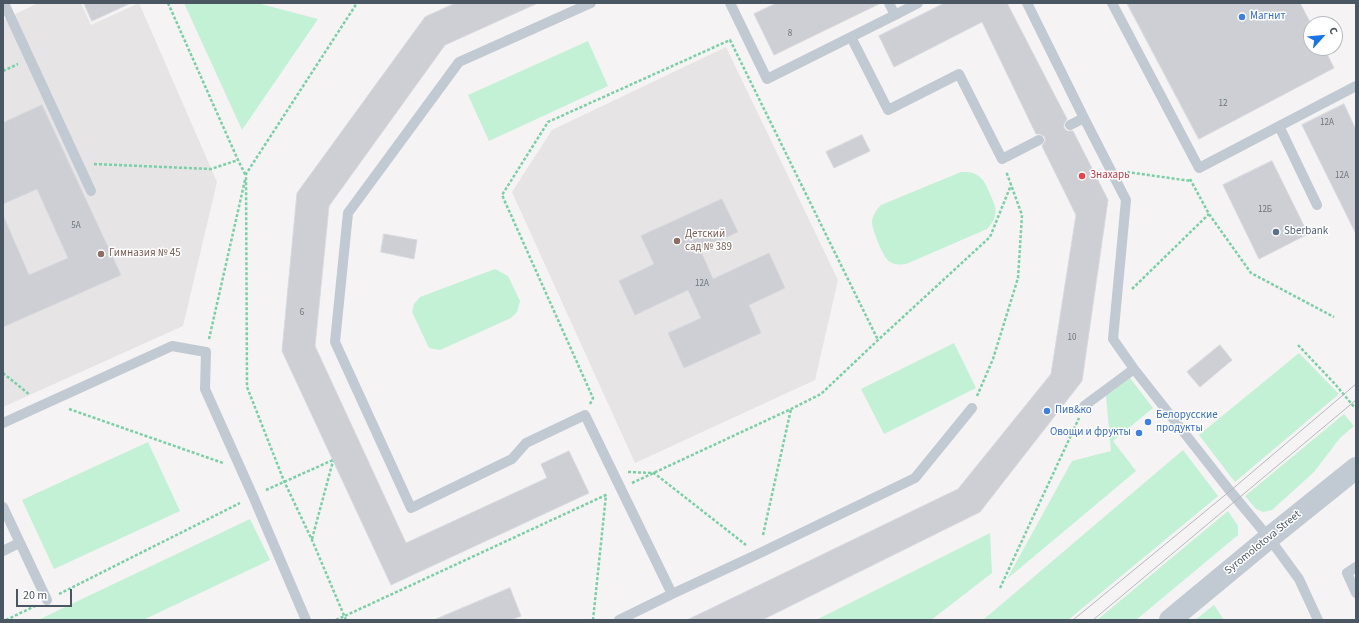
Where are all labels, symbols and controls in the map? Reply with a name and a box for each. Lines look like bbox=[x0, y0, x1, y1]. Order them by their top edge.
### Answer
place label: Магнит bbox=[1250, 10, 1286, 24]
marker: Магнит bbox=[1237, 12, 1247, 22]
north arrow bbox=[1303, 16, 1343, 56]
text: С bbox=[1325, 25, 1341, 37]
house number: 8 bbox=[788, 29, 792, 39]
house number: 12 bbox=[1219, 99, 1227, 109]
house number: 12А bbox=[1320, 118, 1334, 128]
place label: Знахарь bbox=[1090, 169, 1130, 183]
marker: Знахарь bbox=[1077, 171, 1087, 181]
house number: 12А bbox=[1335, 171, 1349, 181]
house number: 12Б bbox=[1258, 205, 1272, 215]
house number: 5А bbox=[71, 221, 81, 231]
place label: Sberbank bbox=[1284, 225, 1328, 239]
marker: Sberbank bbox=[1271, 227, 1281, 237]
place label: Детский сад № 389 bbox=[685, 228, 732, 254]
marker: Детский сад № 389 bbox=[672, 236, 682, 246]
place label: Гимназия № 45 bbox=[109, 247, 181, 261]
marker: Гимназия № 45 bbox=[96, 249, 106, 259]
house number: 12А bbox=[695, 279, 709, 289]
house number: 6 bbox=[300, 308, 304, 318]
house number: 10 bbox=[1068, 333, 1076, 343]
place label: Пив&ко bbox=[1055, 404, 1092, 418]
marker: Пив&ко bbox=[1042, 406, 1052, 416]
place label: Белорусские продукты bbox=[1156, 409, 1218, 435]
marker: Белорусские продукты bbox=[1143, 417, 1153, 427]
place label: Овощи и фрукты bbox=[1050, 426, 1131, 440]
marker: Овощи и фрукты bbox=[1134, 428, 1144, 438]
street label: Syromolotova Street bbox=[1222, 508, 1304, 578]
scale bar bbox=[18, 581, 74, 607]
text: 20 m bbox=[23, 587, 47, 604]

